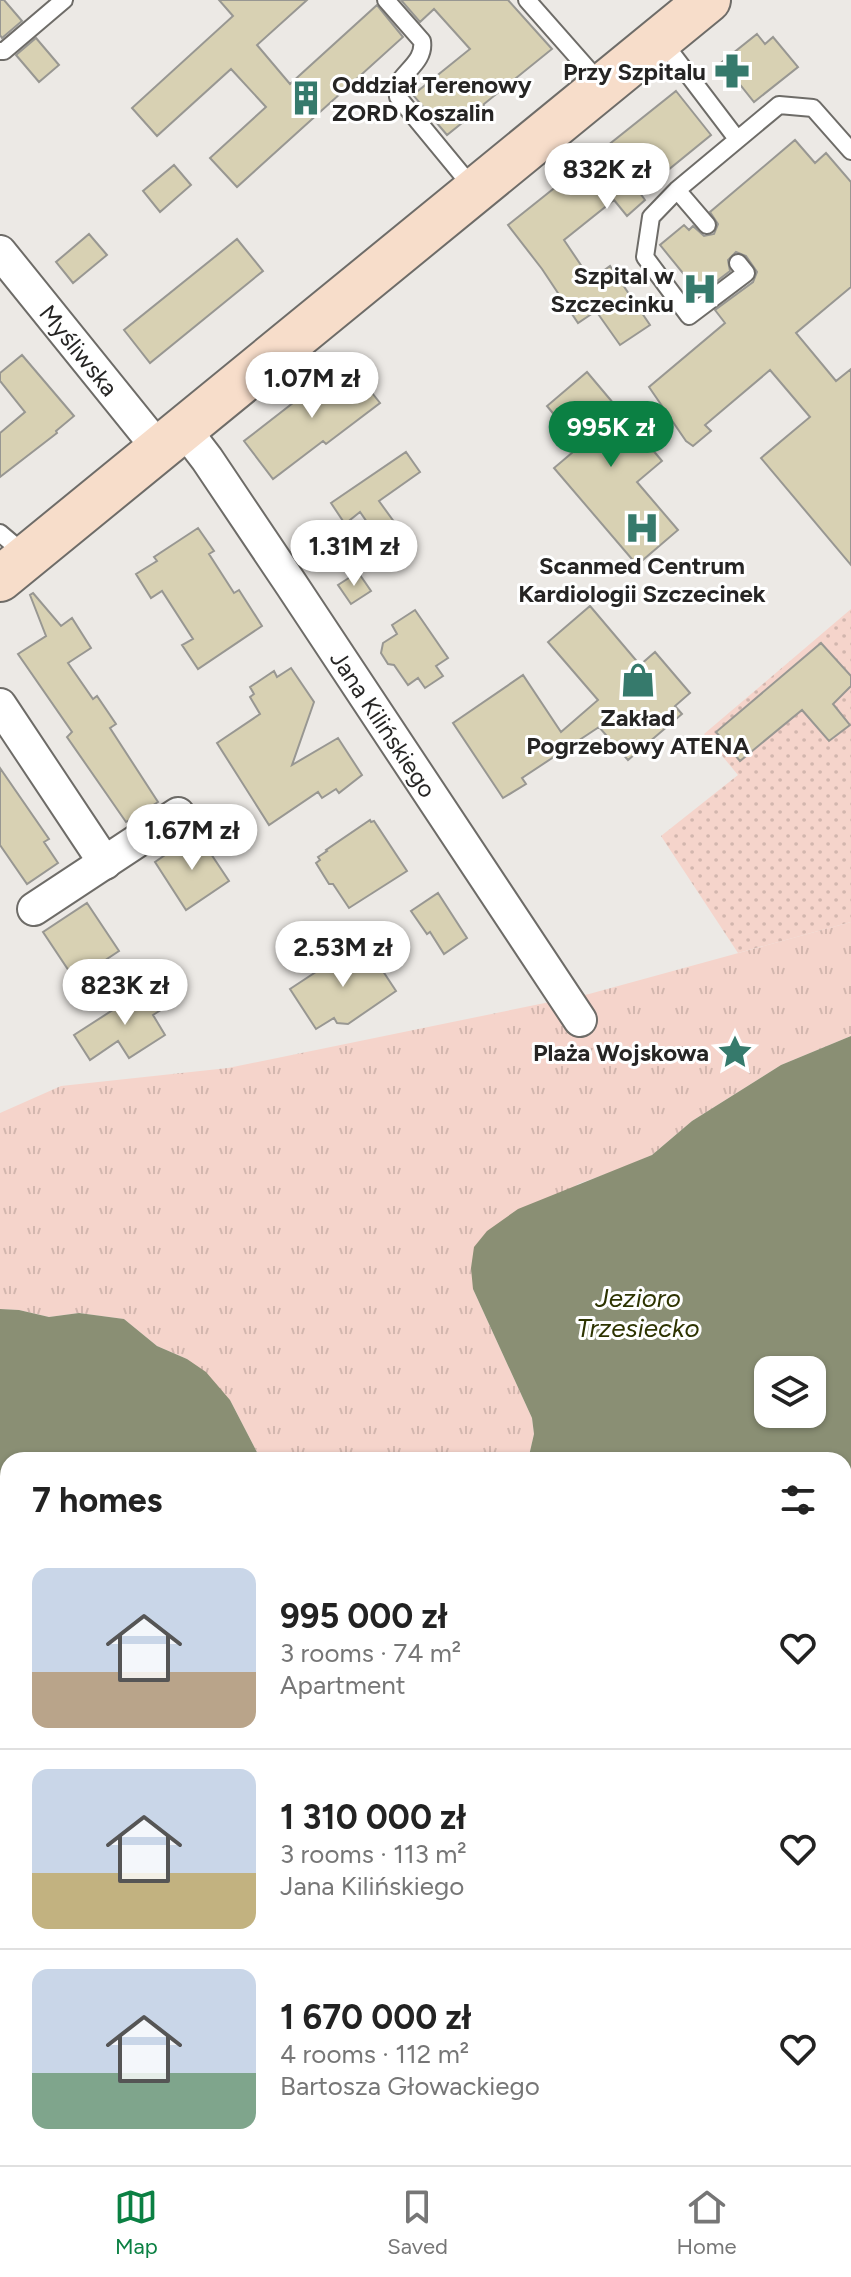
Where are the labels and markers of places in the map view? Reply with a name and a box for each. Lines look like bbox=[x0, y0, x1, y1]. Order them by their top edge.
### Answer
pharmacy icon: Przy Szpitalu bbox=[713, 52, 751, 90]
place label: Przy Szpitalu bbox=[563, 57, 706, 86]
place label: Oddział Terenowy ZORD Koszalin bbox=[332, 70, 532, 127]
building icon: Oddział Terenowy ZORD Koszalin bbox=[287, 79, 325, 117]
pin: 832K zł bbox=[533, 143, 681, 211]
place label: Szpital w Szczecinku bbox=[551, 261, 674, 318]
hospital icon: Szpital w Szczecinku bbox=[681, 270, 719, 308]
pin: 1.07M zł bbox=[229, 352, 395, 420]
pin: 995K zł bbox=[537, 401, 685, 469]
hospital icon: Scanmed Centrum Kardiologii Szczecinek bbox=[623, 509, 661, 547]
pin: 1.31M zł bbox=[271, 520, 437, 588]
place label: Scanmed Centrum Kardiologii Szczecinek bbox=[518, 551, 766, 608]
shop icon: Zakład Pogrzebowy ATENA bbox=[619, 661, 657, 699]
place label: Zakład Pogrzebowy ATENA bbox=[526, 703, 750, 760]
pin: 1.67M zł bbox=[109, 804, 275, 872]
pin: 2.53M zł bbox=[260, 921, 426, 989]
pin: 823K zł bbox=[51, 959, 199, 1027]
place icon: Plaża Wojskowa bbox=[716, 1033, 754, 1071]
place label: Plaża Wojskowa bbox=[533, 1038, 709, 1067]

